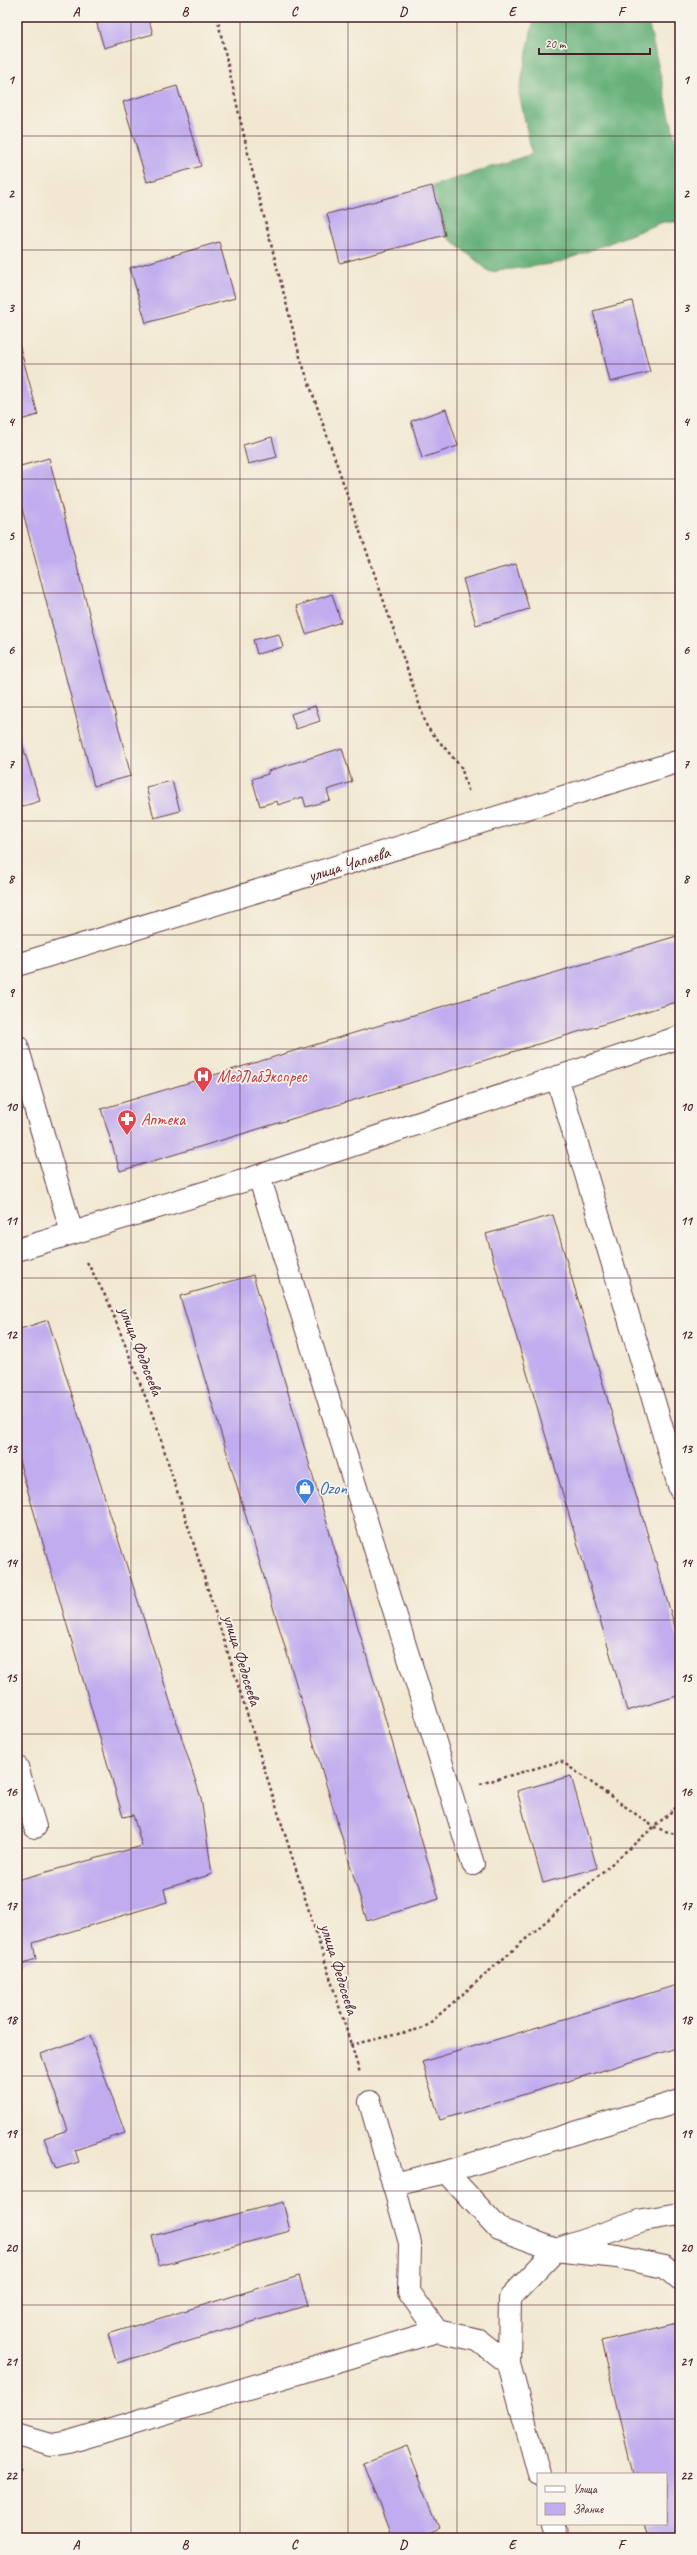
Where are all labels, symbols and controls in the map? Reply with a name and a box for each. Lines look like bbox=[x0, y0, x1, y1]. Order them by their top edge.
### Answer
text: A bbox=[73, 4, 81, 20]
text: B bbox=[182, 4, 190, 20]
text: C bbox=[291, 4, 299, 20]
text: D bbox=[399, 4, 408, 20]
text: E bbox=[509, 4, 518, 20]
text: F bbox=[618, 4, 627, 20]
scale bar bbox=[539, 30, 650, 56]
text: 20 m bbox=[545, 36, 567, 52]
text: 1 bbox=[8, 72, 16, 88]
text: 1 bbox=[683, 72, 691, 88]
text: 2 bbox=[8, 186, 15, 202]
text: 2 bbox=[683, 186, 690, 202]
text: 3 bbox=[8, 300, 15, 316]
text: 3 bbox=[683, 300, 690, 316]
text: 4 bbox=[8, 414, 16, 430]
text: 4 bbox=[683, 414, 691, 430]
text: 5 bbox=[8, 528, 15, 544]
text: 5 bbox=[683, 528, 690, 544]
text: 6 bbox=[8, 642, 15, 658]
text: 6 bbox=[683, 642, 690, 658]
text: 7 bbox=[8, 756, 15, 772]
text: 7 bbox=[683, 756, 690, 772]
street label: улица Чапаева bbox=[305, 841, 394, 887]
text: 8 bbox=[8, 871, 16, 887]
text: 8 bbox=[683, 871, 691, 887]
text: 9 bbox=[8, 985, 15, 1001]
text: 9 bbox=[683, 985, 690, 1001]
hospital icon: МедЛабЭкспрес bbox=[192, 1065, 214, 1093]
place label: МедЛабЭкспрес bbox=[217, 1066, 308, 1087]
text: 10 bbox=[5, 1099, 18, 1115]
text: 10 bbox=[680, 1099, 693, 1115]
pharmacy icon: Аптека bbox=[116, 1108, 138, 1136]
place label: Аптека bbox=[141, 1109, 186, 1130]
text: 11 bbox=[5, 1213, 19, 1229]
text: 11 bbox=[680, 1213, 694, 1229]
street label: улица Федосеева bbox=[114, 1303, 168, 1400]
text: 12 bbox=[5, 1327, 18, 1343]
text: 12 bbox=[680, 1327, 693, 1343]
text: 13 bbox=[5, 1441, 18, 1457]
text: 13 bbox=[680, 1441, 693, 1457]
shop icon: Ozon bbox=[294, 1477, 316, 1505]
place label: Ozon bbox=[319, 1478, 347, 1499]
text: 14 bbox=[5, 1555, 19, 1571]
text: 14 bbox=[680, 1555, 694, 1571]
street label: улица Федосеева bbox=[218, 1611, 266, 1709]
text: 15 bbox=[5, 1670, 18, 1686]
text: 15 bbox=[680, 1670, 693, 1686]
text: 16 bbox=[5, 1784, 18, 1800]
text: 16 bbox=[680, 1784, 693, 1800]
text: 17 bbox=[5, 1898, 18, 1914]
text: 17 bbox=[680, 1898, 693, 1914]
street label: улица Федосеева bbox=[315, 1920, 363, 2018]
text: 18 bbox=[5, 2012, 19, 2028]
text: 18 bbox=[680, 2012, 694, 2028]
text: 19 bbox=[5, 2126, 18, 2142]
text: 19 bbox=[680, 2126, 693, 2142]
text: 20 bbox=[5, 2240, 18, 2256]
text: 20 bbox=[680, 2240, 693, 2256]
text: 21 bbox=[5, 2354, 19, 2370]
text: 21 bbox=[680, 2354, 694, 2370]
text: 22 bbox=[5, 2468, 18, 2484]
text: 22 bbox=[680, 2468, 693, 2484]
legend bbox=[537, 2473, 667, 2525]
text: Улица bbox=[573, 2481, 598, 2497]
text: Здание bbox=[573, 2501, 604, 2517]
text: A bbox=[73, 2537, 81, 2553]
text: B bbox=[182, 2537, 190, 2553]
text: C bbox=[291, 2537, 299, 2553]
text: D bbox=[399, 2537, 408, 2553]
text: E bbox=[509, 2537, 518, 2553]
text: F bbox=[618, 2537, 627, 2553]

